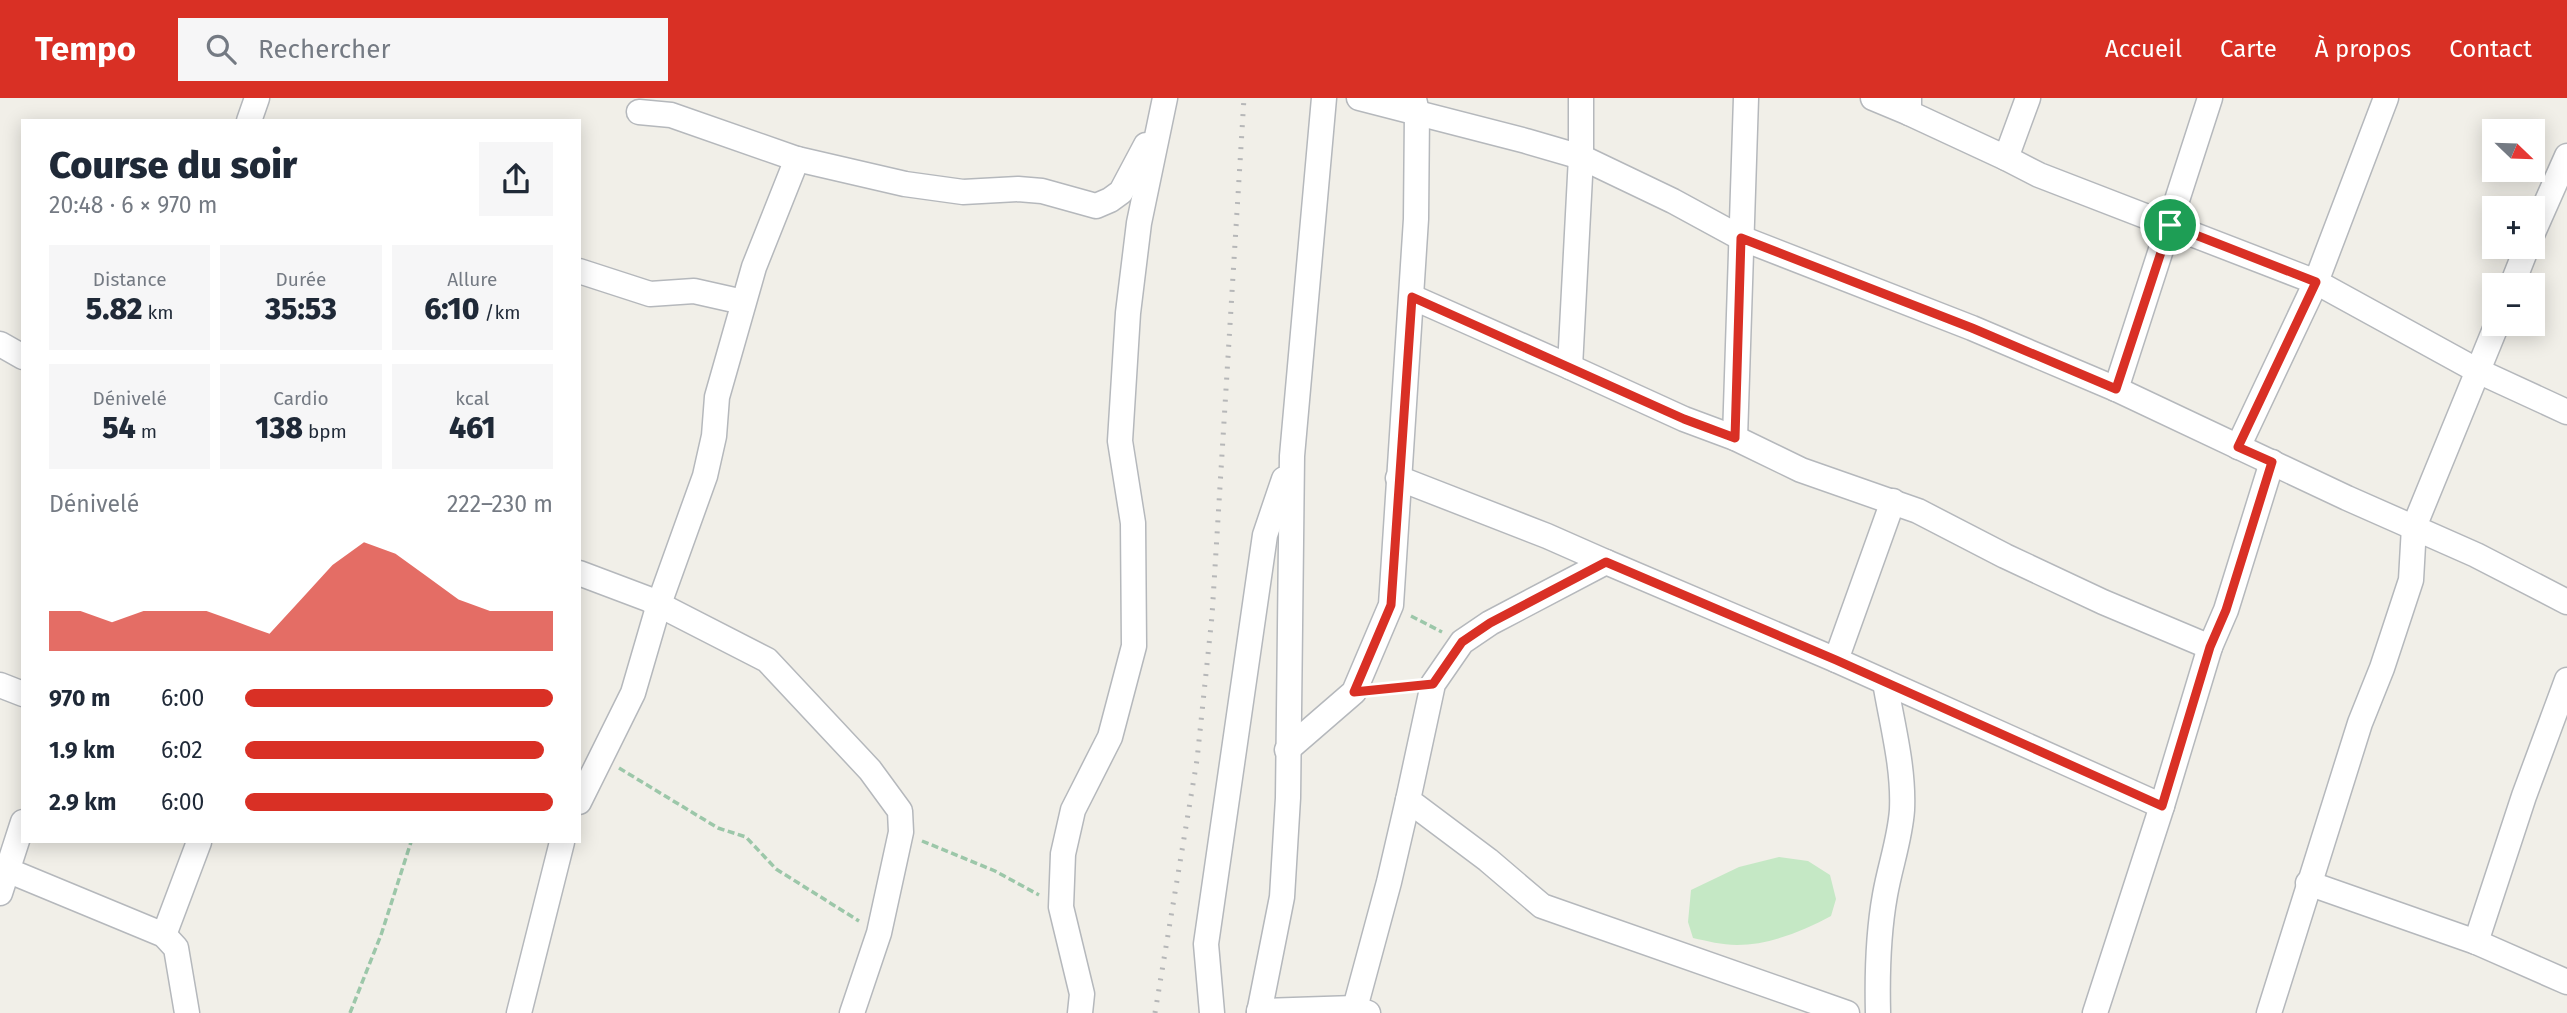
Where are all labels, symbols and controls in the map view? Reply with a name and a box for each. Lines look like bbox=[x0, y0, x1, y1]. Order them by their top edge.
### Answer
search box bbox=[178, 18, 668, 81]
text: Tempo bbox=[35, 29, 136, 69]
icon: search bbox=[202, 30, 240, 68]
text: Rechercher bbox=[258, 34, 391, 65]
text: Accueil bbox=[2105, 35, 2182, 63]
text: Carte bbox=[2220, 35, 2277, 63]
text: À propos bbox=[2315, 35, 2411, 63]
text: Contact bbox=[2449, 35, 2532, 63]
north arrow bbox=[2482, 119, 2544, 182]
map controls bbox=[2482, 119, 2545, 336]
text: Course du soir bbox=[49, 142, 297, 188]
button: share bbox=[479, 142, 553, 216]
text: 20:48 · 6 × 970 m bbox=[49, 191, 218, 219]
pin bbox=[2140, 195, 2200, 255]
button: + bbox=[2482, 196, 2545, 259]
icon: arrive bbox=[2151, 206, 2189, 244]
text: Distance bbox=[93, 268, 167, 291]
text: Durée bbox=[276, 268, 326, 291]
text: Allure bbox=[447, 268, 497, 291]
button: − bbox=[2482, 273, 2545, 336]
text: 5.82 bbox=[86, 291, 142, 327]
text: 35:53 bbox=[265, 291, 337, 327]
text: 6:10 bbox=[424, 291, 480, 327]
text: km bbox=[142, 301, 174, 324]
text: /km bbox=[480, 301, 521, 324]
text: Dénivelé bbox=[92, 387, 167, 410]
text: Cardio bbox=[273, 387, 329, 410]
text: kcal bbox=[455, 387, 489, 410]
text: 54 bbox=[102, 410, 136, 446]
text: 138 bbox=[255, 410, 303, 446]
text: 461 bbox=[449, 410, 496, 446]
text: m bbox=[136, 420, 157, 443]
text: bpm bbox=[303, 420, 347, 443]
text: Dénivelé bbox=[49, 490, 139, 518]
text: 222–230 m bbox=[447, 490, 553, 518]
text: 970 m bbox=[49, 684, 110, 712]
text: 6:00 bbox=[161, 684, 204, 712]
text: 1.9 km bbox=[49, 736, 115, 764]
text: 6:02 bbox=[161, 736, 203, 764]
text: 2.9 km bbox=[49, 788, 116, 816]
text: 6:00 bbox=[161, 788, 204, 816]

